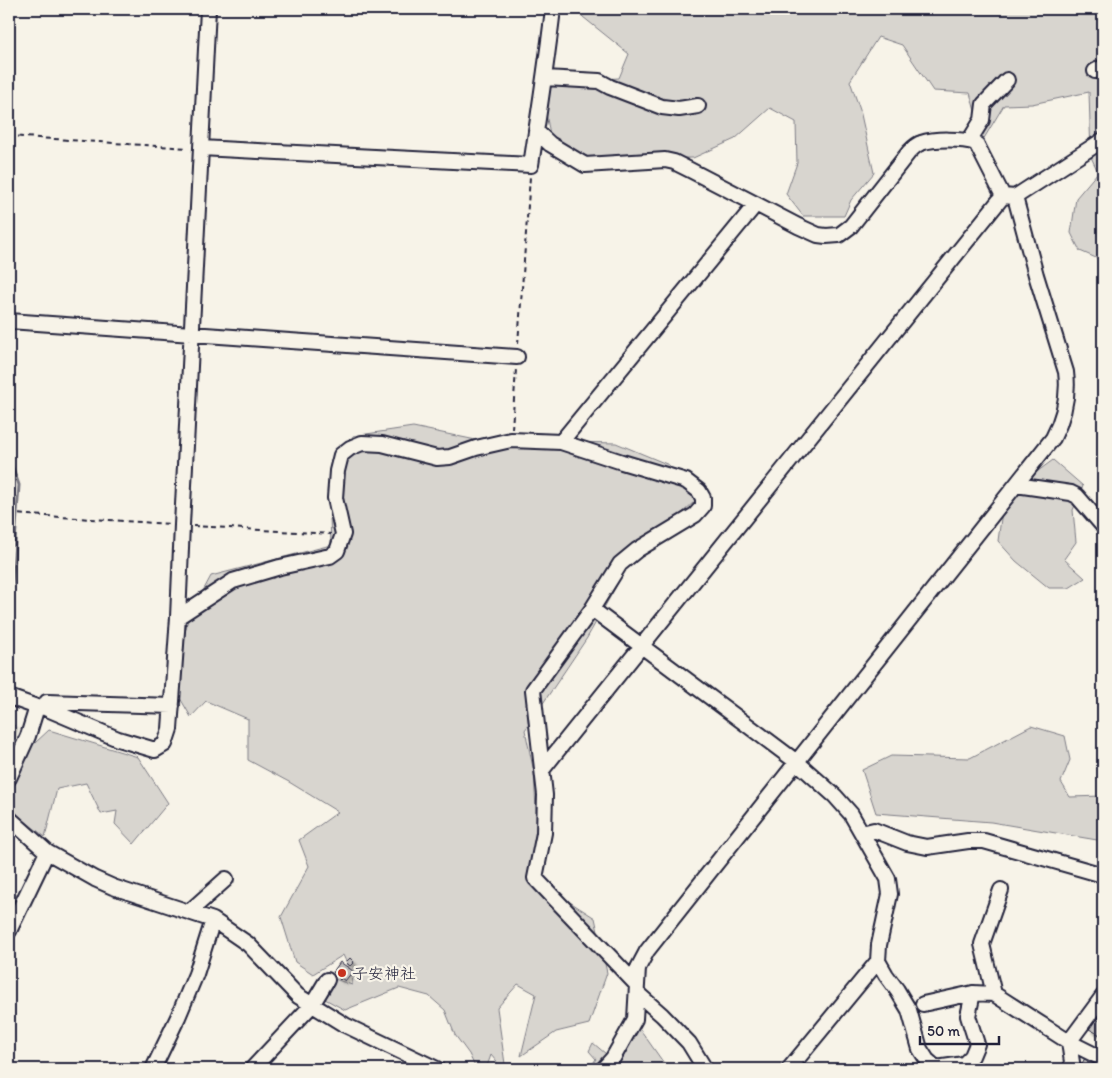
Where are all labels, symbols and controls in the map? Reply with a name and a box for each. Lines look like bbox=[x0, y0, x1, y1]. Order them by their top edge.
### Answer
place label: 子安神社 bbox=[352, 964, 416, 983]
marker: 子安神社 bbox=[336, 967, 348, 979]
scale bar bbox=[920, 1013, 998, 1045]
text: 50 m bbox=[927, 1022, 960, 1040]

